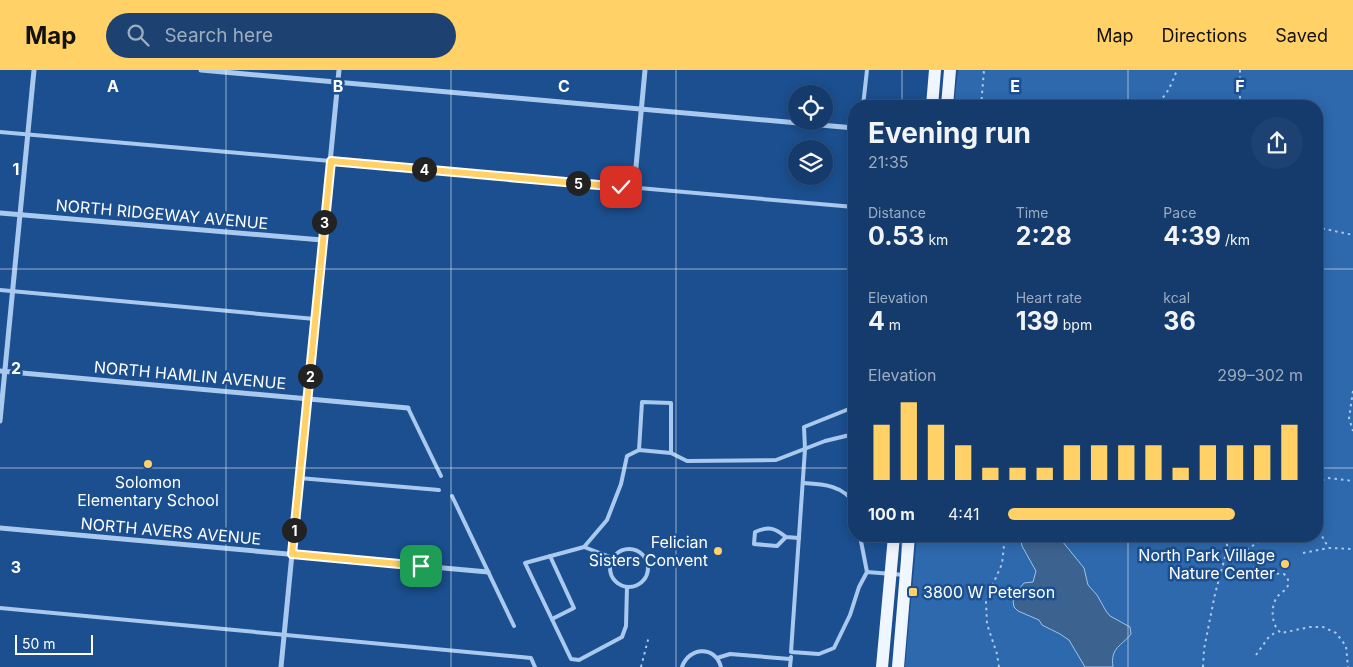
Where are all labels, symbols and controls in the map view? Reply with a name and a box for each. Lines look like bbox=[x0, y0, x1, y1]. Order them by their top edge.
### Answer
search box bbox=[106, 13, 456, 58]
text: Map bbox=[25, 21, 76, 50]
icon: search bbox=[124, 21, 152, 49]
text: Search here bbox=[164, 24, 273, 47]
text: Map bbox=[1096, 25, 1134, 46]
text: Directions bbox=[1162, 25, 1247, 46]
text: Saved bbox=[1275, 25, 1328, 46]
text: A bbox=[107, 76, 119, 96]
text: B bbox=[333, 76, 343, 96]
text: C bbox=[558, 76, 570, 96]
text: E bbox=[1010, 76, 1020, 96]
text: F bbox=[1235, 76, 1245, 96]
map controls bbox=[788, 85, 833, 185]
button: locate bbox=[788, 85, 833, 130]
text: Evening run bbox=[868, 116, 1031, 150]
button: share bbox=[1251, 117, 1303, 169]
button: layers bbox=[788, 140, 833, 185]
text: 21:35 bbox=[868, 152, 908, 172]
pin: 4 bbox=[412, 156, 436, 182]
text: 1 bbox=[13, 159, 19, 179]
text: 4 bbox=[420, 161, 429, 178]
pin bbox=[600, 166, 642, 208]
pin: 5 bbox=[566, 170, 590, 196]
icon: check bbox=[607, 173, 635, 201]
text: 5 bbox=[574, 175, 583, 192]
street label: NORTH RIDGEWAY AVENUE bbox=[55, 195, 269, 233]
text: Distance bbox=[868, 204, 926, 221]
text: Time bbox=[1016, 204, 1049, 221]
text: Pace bbox=[1163, 204, 1196, 221]
pin: 3 bbox=[312, 210, 336, 234]
text: 3 bbox=[320, 214, 329, 231]
text: 0.53 bbox=[868, 221, 924, 251]
text: 2:28 bbox=[1016, 221, 1072, 251]
text: 4:39 bbox=[1163, 221, 1221, 251]
text: km bbox=[924, 231, 948, 248]
text: /km bbox=[1221, 231, 1250, 248]
text: Elevation bbox=[868, 289, 928, 306]
text: Heart rate bbox=[1016, 289, 1082, 306]
text: kcal bbox=[1163, 289, 1190, 306]
text: 4 bbox=[868, 306, 885, 336]
text: 139 bbox=[1016, 306, 1059, 336]
text: 36 bbox=[1163, 306, 1196, 336]
text: m bbox=[885, 316, 901, 333]
text: bpm bbox=[1059, 316, 1092, 333]
street label: NORTH HAMLIN AVENUE bbox=[93, 357, 287, 393]
text: 2 bbox=[11, 358, 21, 378]
pin: 2 bbox=[298, 364, 322, 388]
text: Elevation bbox=[868, 365, 937, 385]
text: 299–302 m bbox=[1217, 365, 1303, 385]
text: 2 bbox=[306, 368, 315, 385]
marker: Solomon Elementary School bbox=[142, 458, 154, 470]
place label: Solomon Elementary School bbox=[77, 472, 219, 510]
text: 100 m bbox=[868, 504, 915, 524]
text: 4:41 bbox=[948, 504, 979, 524]
street label: NORTH AVERS AVENUE bbox=[80, 513, 262, 549]
pin: 1 bbox=[282, 518, 306, 542]
text: 1 bbox=[291, 522, 298, 539]
place label: Felician Sisters Convent bbox=[589, 532, 708, 570]
pin bbox=[400, 545, 442, 587]
marker: Felician Sisters Convent bbox=[712, 545, 724, 557]
place label: North Park Village Nature Center bbox=[1138, 545, 1275, 583]
icon: arrive bbox=[407, 552, 435, 580]
text: 3 bbox=[11, 557, 21, 577]
marker: North Park Village Nature Center bbox=[1279, 558, 1291, 570]
place label: 3800 W Peterson bbox=[923, 582, 1055, 602]
marker: 3800 W Peterson bbox=[907, 586, 919, 598]
scale bar bbox=[15, 632, 92, 655]
text: 50 m bbox=[22, 635, 56, 652]

